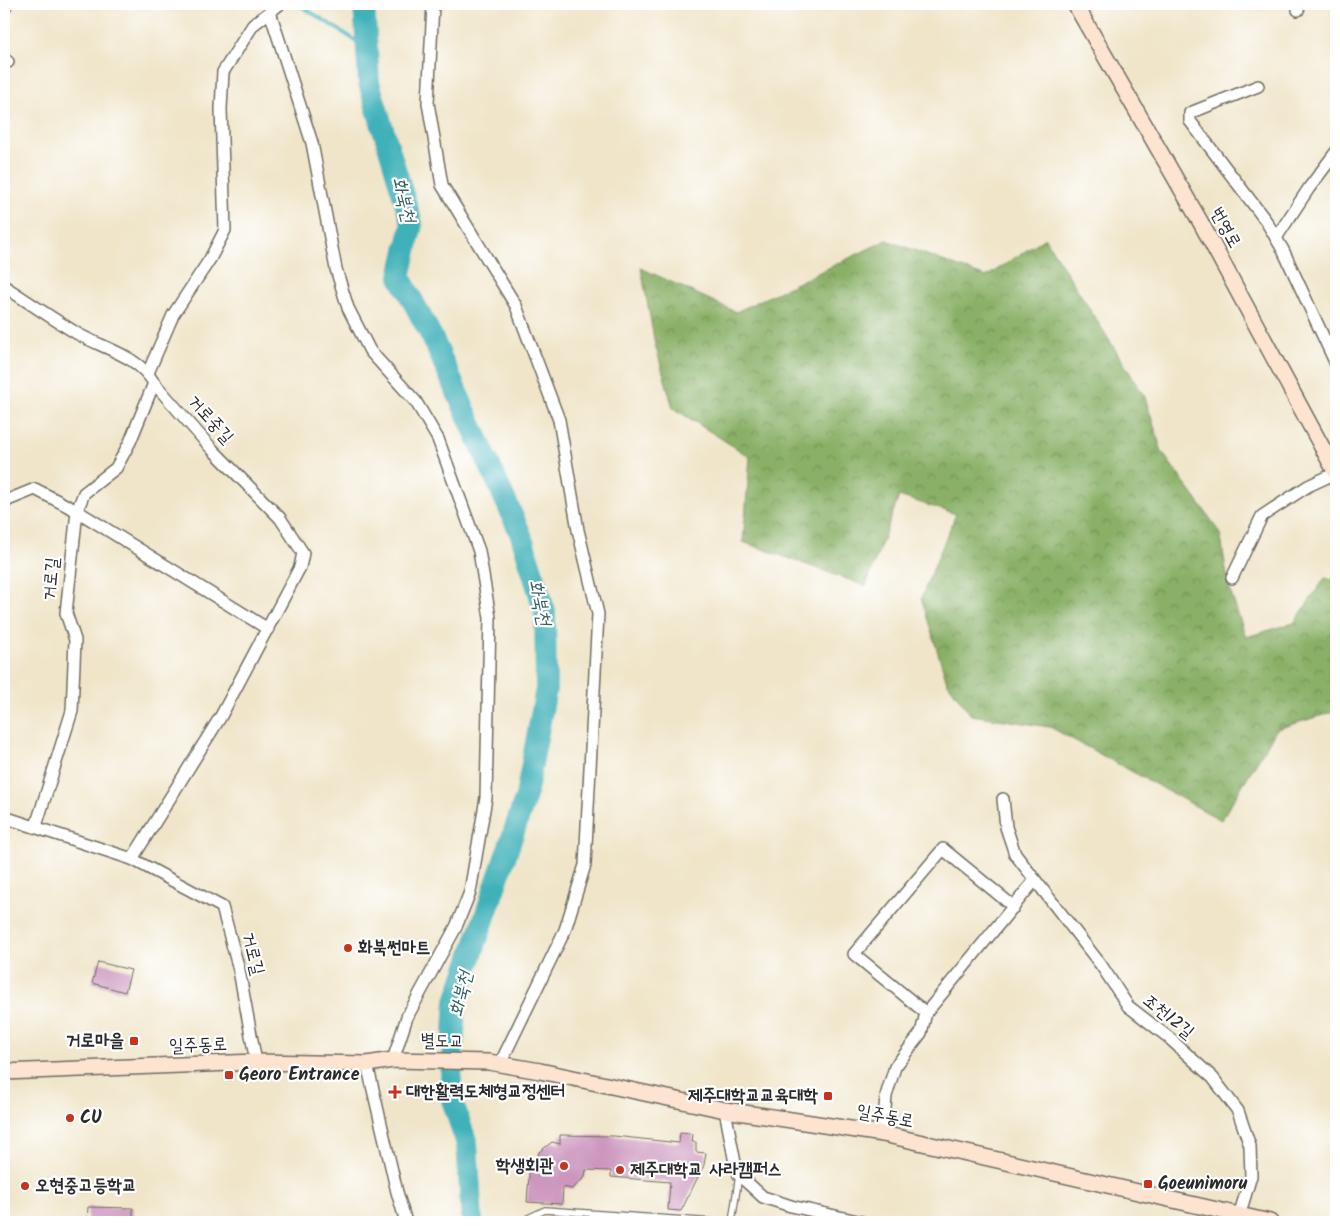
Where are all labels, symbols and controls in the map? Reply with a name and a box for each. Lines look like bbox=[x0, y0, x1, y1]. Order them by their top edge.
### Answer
water label: 화북천 bbox=[383, 174, 424, 228]
street label: 번영로 bbox=[1202, 202, 1248, 254]
street label: 거로중길 bbox=[180, 389, 241, 452]
street label: 거로길 bbox=[36, 556, 68, 602]
water label: 화북천 bbox=[520, 577, 559, 630]
street label: 거로길 bbox=[233, 929, 271, 979]
place label: 화북썬마트 bbox=[358, 934, 430, 963]
marker: 화북썬마트 bbox=[342, 942, 354, 954]
water label: 화북천 bbox=[442, 967, 482, 1020]
street label: 조천12길 bbox=[1136, 987, 1201, 1047]
place label: 거로마을 bbox=[66, 1027, 124, 1056]
street label: 별도교 bbox=[420, 1027, 464, 1057]
street label: 일주동로 bbox=[169, 1030, 227, 1062]
marker: 거로마을 bbox=[128, 1035, 140, 1047]
place label: Georo Entrance bbox=[239, 1061, 360, 1090]
marker: Georo Entrance bbox=[223, 1069, 235, 1081]
place label: 대한활력도체형교정센터 bbox=[406, 1078, 565, 1107]
place label: 제주대학교교육대학 bbox=[688, 1082, 819, 1111]
marker: 대한활력도체형교정센터 bbox=[388, 1085, 402, 1099]
marker: 제주대학교교육대학 bbox=[822, 1090, 834, 1102]
street label: 일주동로 bbox=[854, 1097, 916, 1137]
place label: CU bbox=[80, 1104, 102, 1133]
marker: CU bbox=[64, 1112, 76, 1124]
place label: 학생회관 bbox=[495, 1152, 555, 1181]
place label: 제주대학교 사라캠퍼스 bbox=[630, 1156, 782, 1185]
marker: 학생회관 bbox=[558, 1160, 570, 1172]
marker: 제주대학교 사라캠퍼스 bbox=[614, 1164, 626, 1176]
place label: Goeunimoru bbox=[1158, 1170, 1248, 1199]
place label: 오현중고등학교 bbox=[35, 1172, 136, 1201]
marker: Goeunimoru bbox=[1142, 1178, 1154, 1190]
marker: 오현중고등학교 bbox=[19, 1180, 31, 1192]

